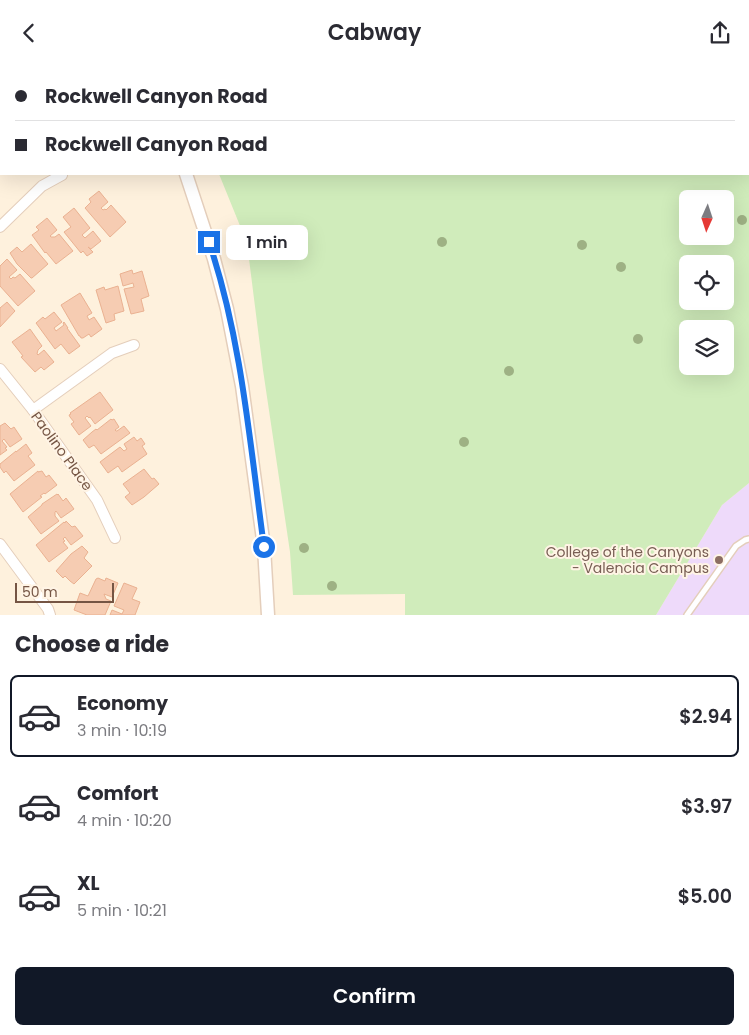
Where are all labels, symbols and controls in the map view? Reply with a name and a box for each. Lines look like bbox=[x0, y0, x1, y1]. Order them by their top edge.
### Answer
text: Cabway bbox=[328, 17, 421, 48]
icon: back bbox=[15, 19, 43, 47]
icon: share bbox=[706, 19, 734, 47]
text: Rockwell Canyon Road bbox=[45, 83, 268, 110]
text: Rockwell Canyon Road bbox=[45, 131, 268, 158]
north arrow bbox=[679, 190, 734, 245]
map controls bbox=[679, 190, 734, 375]
callout: 1 min bbox=[226, 225, 309, 259]
route end bbox=[198, 231, 220, 253]
text: 1 min bbox=[246, 231, 288, 254]
button: locate bbox=[679, 255, 734, 310]
button: layers bbox=[679, 320, 734, 375]
street label: Paolino Place bbox=[26, 407, 98, 495]
route start bbox=[253, 536, 275, 558]
place label: College of the Canyons - Valencia Campus bbox=[546, 542, 709, 578]
marker: College of the Canyons - Valencia Campus bbox=[713, 554, 725, 566]
scale bar bbox=[15, 580, 114, 603]
text: 50 m bbox=[22, 582, 58, 602]
text: Choose a ride bbox=[15, 629, 169, 660]
text: Economy bbox=[77, 690, 168, 717]
icon: car bbox=[17, 694, 62, 739]
text: $2.94 bbox=[679, 703, 732, 730]
text: 3 min · 10:19 bbox=[77, 719, 167, 742]
text: Comfort bbox=[77, 780, 159, 807]
icon: car bbox=[17, 784, 62, 829]
text: $3.97 bbox=[681, 793, 732, 820]
text: 4 min · 10:20 bbox=[77, 809, 172, 832]
text: XL bbox=[77, 870, 100, 897]
icon: car bbox=[17, 874, 62, 919]
text: $5.00 bbox=[678, 883, 732, 910]
text: 5 min · 10:21 bbox=[77, 899, 167, 922]
button: Confirm bbox=[15, 967, 734, 1025]

